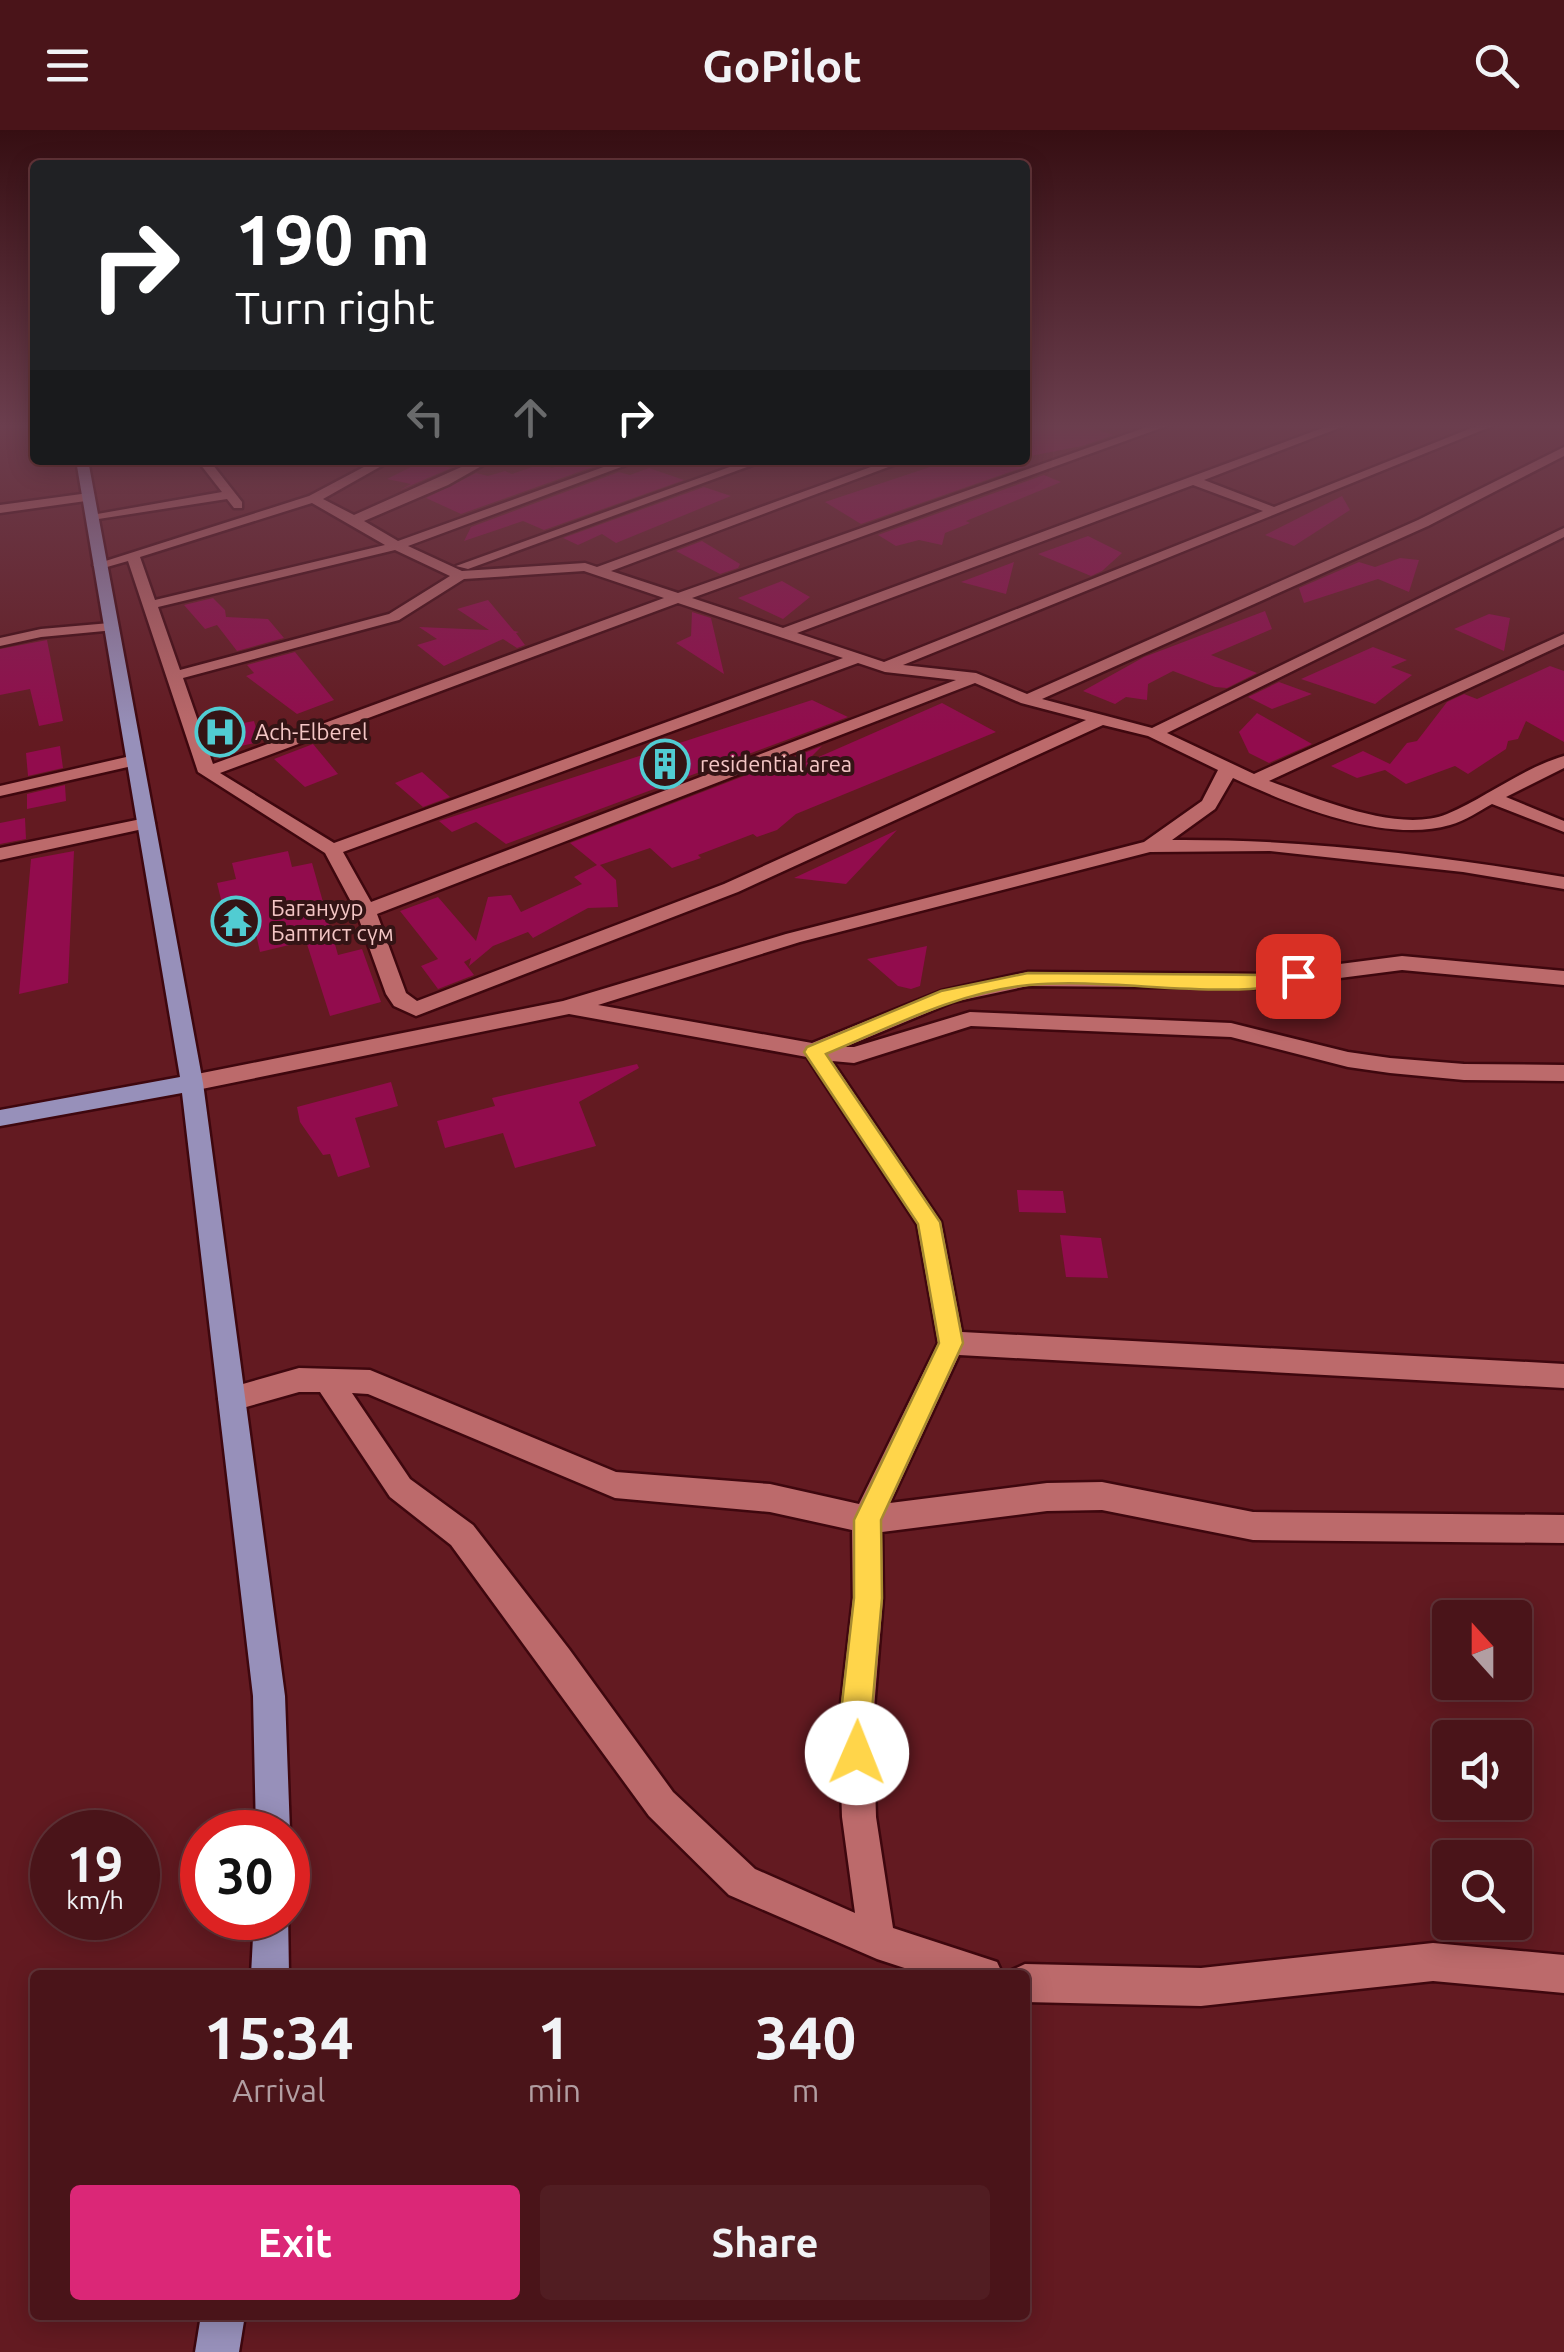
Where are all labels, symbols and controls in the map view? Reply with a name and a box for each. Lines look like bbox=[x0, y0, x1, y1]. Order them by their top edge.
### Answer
icon: menu bbox=[40, 38, 95, 93]
icon: search bbox=[1469, 38, 1524, 93]
text: GoPilot bbox=[702, 40, 862, 91]
icon: right bbox=[70, 200, 200, 330]
text: 190 m bbox=[235, 200, 430, 278]
text: Turn right bbox=[235, 282, 435, 333]
icon: left bbox=[398, 390, 453, 445]
icon: ahead bbox=[503, 390, 558, 445]
icon: right bbox=[608, 390, 663, 445]
hospital icon: Ach-Elberel bbox=[194, 706, 246, 758]
place label: Ach-Elberel bbox=[255, 719, 368, 744]
building icon: residential area bbox=[639, 738, 691, 790]
place label: residential area bbox=[700, 751, 852, 776]
temple icon: Багануур Баптист сүм bbox=[210, 895, 262, 947]
place label: Багануур Баптист сүм bbox=[271, 895, 394, 945]
pin bbox=[1256, 934, 1341, 1019]
icon: arrive bbox=[1271, 949, 1326, 1004]
north arrow bbox=[1432, 1600, 1532, 1700]
map controls bbox=[1432, 1600, 1532, 1940]
position arrow bbox=[805, 1701, 909, 1805]
button: sound bbox=[1432, 1720, 1532, 1820]
speed limit sign: 30 bbox=[180, 1810, 310, 1940]
text: 19 bbox=[67, 1835, 123, 1891]
button: search bbox=[1432, 1840, 1532, 1940]
text: km/h bbox=[66, 1886, 124, 1914]
text: 15:34 bbox=[204, 2003, 354, 2070]
text: 1 bbox=[537, 2003, 571, 2070]
text: 340 bbox=[755, 2003, 856, 2070]
text: Arrival bbox=[232, 2072, 325, 2108]
text: min bbox=[527, 2072, 581, 2108]
text: m bbox=[792, 2072, 819, 2108]
button: Exit bbox=[70, 2185, 520, 2300]
button: Share bbox=[540, 2185, 990, 2300]

